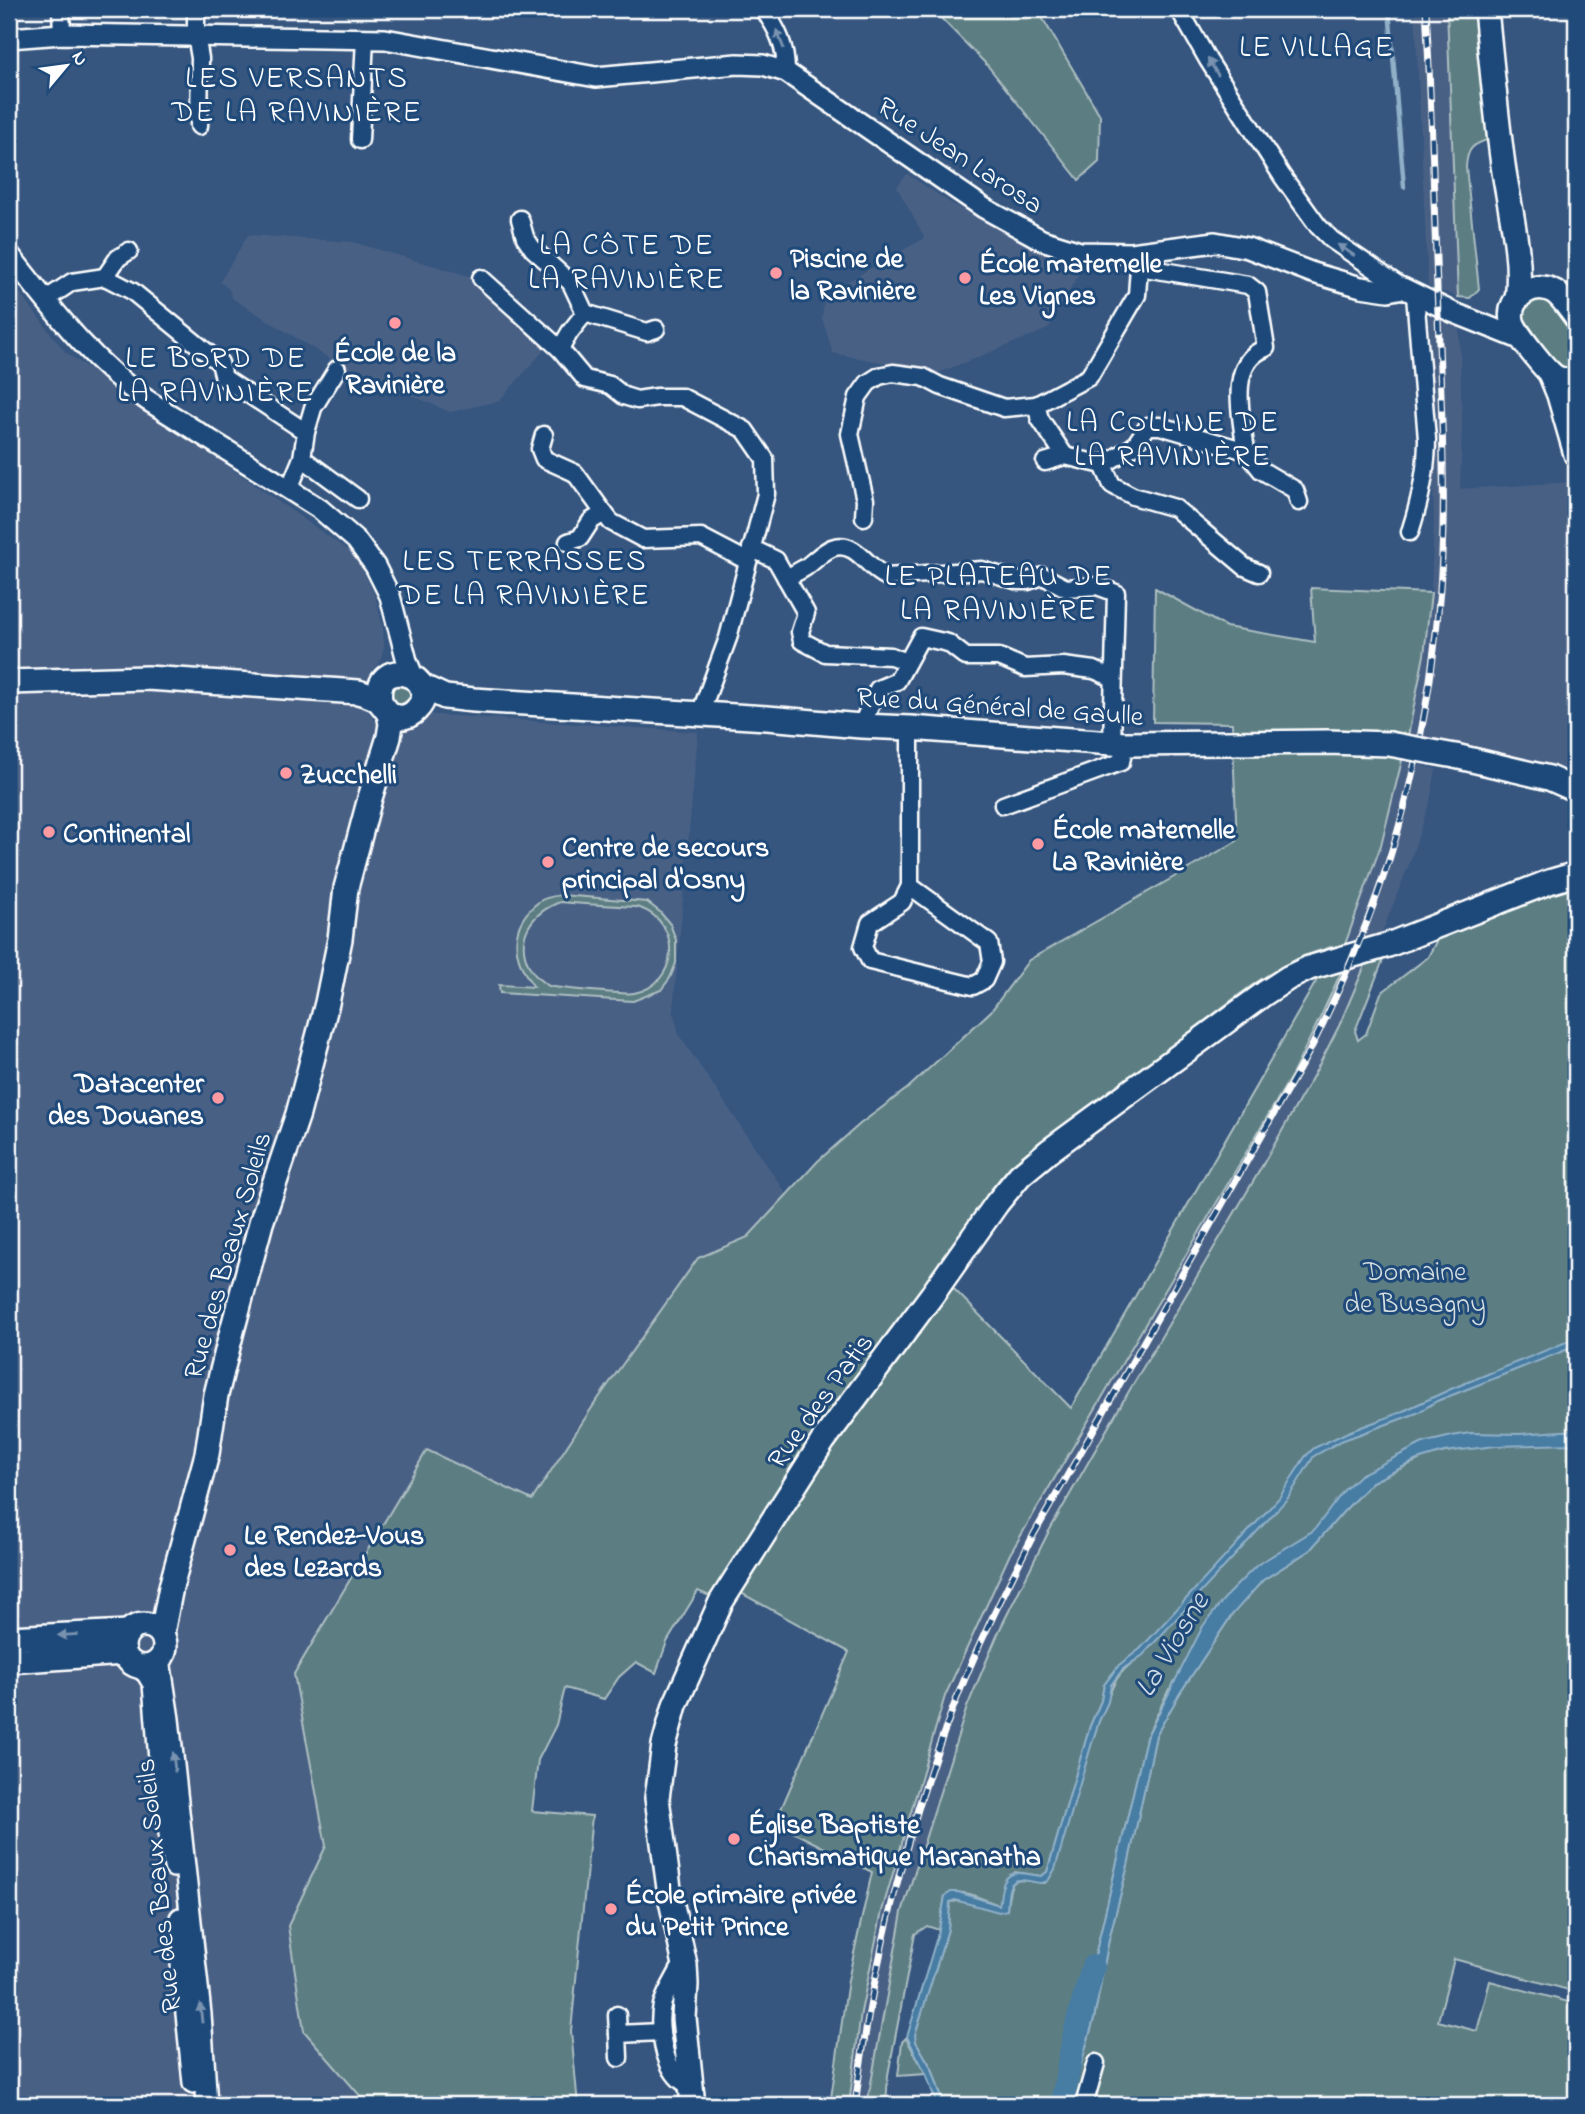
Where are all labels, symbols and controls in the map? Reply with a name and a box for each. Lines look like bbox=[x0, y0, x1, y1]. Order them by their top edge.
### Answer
district label: LE VILLAGE bbox=[1239, 27, 1395, 71]
one-way arrow bbox=[774, 28, 785, 49]
north arrow bbox=[32, 32, 102, 102]
text: N bbox=[64, 47, 94, 71]
district label: LES VERSANTS DE LA RAVINIÈRE bbox=[170, 58, 423, 136]
one-way arrow bbox=[1206, 58, 1219, 77]
street label: Rue Jean Larosa bbox=[868, 88, 1050, 226]
district label: LA CÔTE DE LA RAVINIÈRE bbox=[528, 225, 726, 303]
place label: Piscine de la Ravinière bbox=[790, 240, 917, 313]
one-way arrow bbox=[1337, 243, 1355, 257]
place label: École maternelle Les Vignes bbox=[979, 245, 1164, 319]
marker: Piscine de la Ravinière bbox=[768, 265, 784, 281]
marker: École maternelle Les Vignes bbox=[957, 270, 973, 286]
marker: École de la Ravinière bbox=[387, 315, 403, 331]
place label: École de la Ravinière bbox=[334, 334, 456, 407]
district label: LE BORD DE LA RAVINIÈRE bbox=[117, 338, 315, 416]
district label: LA COLLINE DE LA RAVINIÈRE bbox=[1066, 402, 1280, 480]
district label: LES TERRASSES DE LA RAVINIÈRE bbox=[398, 541, 651, 619]
district label: LE PLATEAU DE LA RAVINIÈRE bbox=[885, 556, 1113, 634]
street label: Rue du Général de Gaulle bbox=[855, 678, 1145, 739]
place label: Zucchelli bbox=[300, 756, 397, 797]
marker: Zucchelli bbox=[278, 765, 294, 781]
place label: École maternelle La Ravinière bbox=[1052, 811, 1237, 884]
place label: Continental bbox=[63, 815, 191, 856]
marker: Continental bbox=[41, 824, 57, 840]
place label: Centre de secours principal d'Osny bbox=[562, 829, 769, 902]
marker: École maternelle La Ravinière bbox=[1030, 836, 1046, 852]
marker: Centre de secours principal d'Osny bbox=[540, 854, 556, 870]
place label: Datacenter des Douanes bbox=[48, 1065, 205, 1138]
marker: Datacenter des Douanes bbox=[210, 1090, 226, 1106]
street label: Rue des Beaux Soleils bbox=[174, 1128, 284, 1384]
park label: Domaine de Busagny bbox=[1344, 1253, 1486, 1326]
street label: Rue des Patis bbox=[759, 1326, 885, 1478]
place label: Le Rendez-Vous des Lezards bbox=[244, 1517, 424, 1590]
marker: Le Rendez-Vous des Lezards bbox=[222, 1542, 238, 1558]
water label: La Viosne bbox=[1125, 1584, 1223, 1706]
one-way arrow bbox=[57, 1630, 79, 1641]
one-way arrow bbox=[168, 1751, 179, 1773]
street label: Rue des Beaux Soleils bbox=[127, 1756, 194, 2015]
place label: Église Baptiste Charismatique Maranatha bbox=[748, 1806, 1041, 1879]
marker: Église Baptiste Charismatique Maranatha bbox=[726, 1831, 742, 1847]
place label: École primaire privée du Petit Prince bbox=[625, 1876, 858, 1949]
marker: École primaire privée du Petit Prince bbox=[603, 1901, 619, 1917]
one-way arrow bbox=[195, 2002, 206, 2024]

